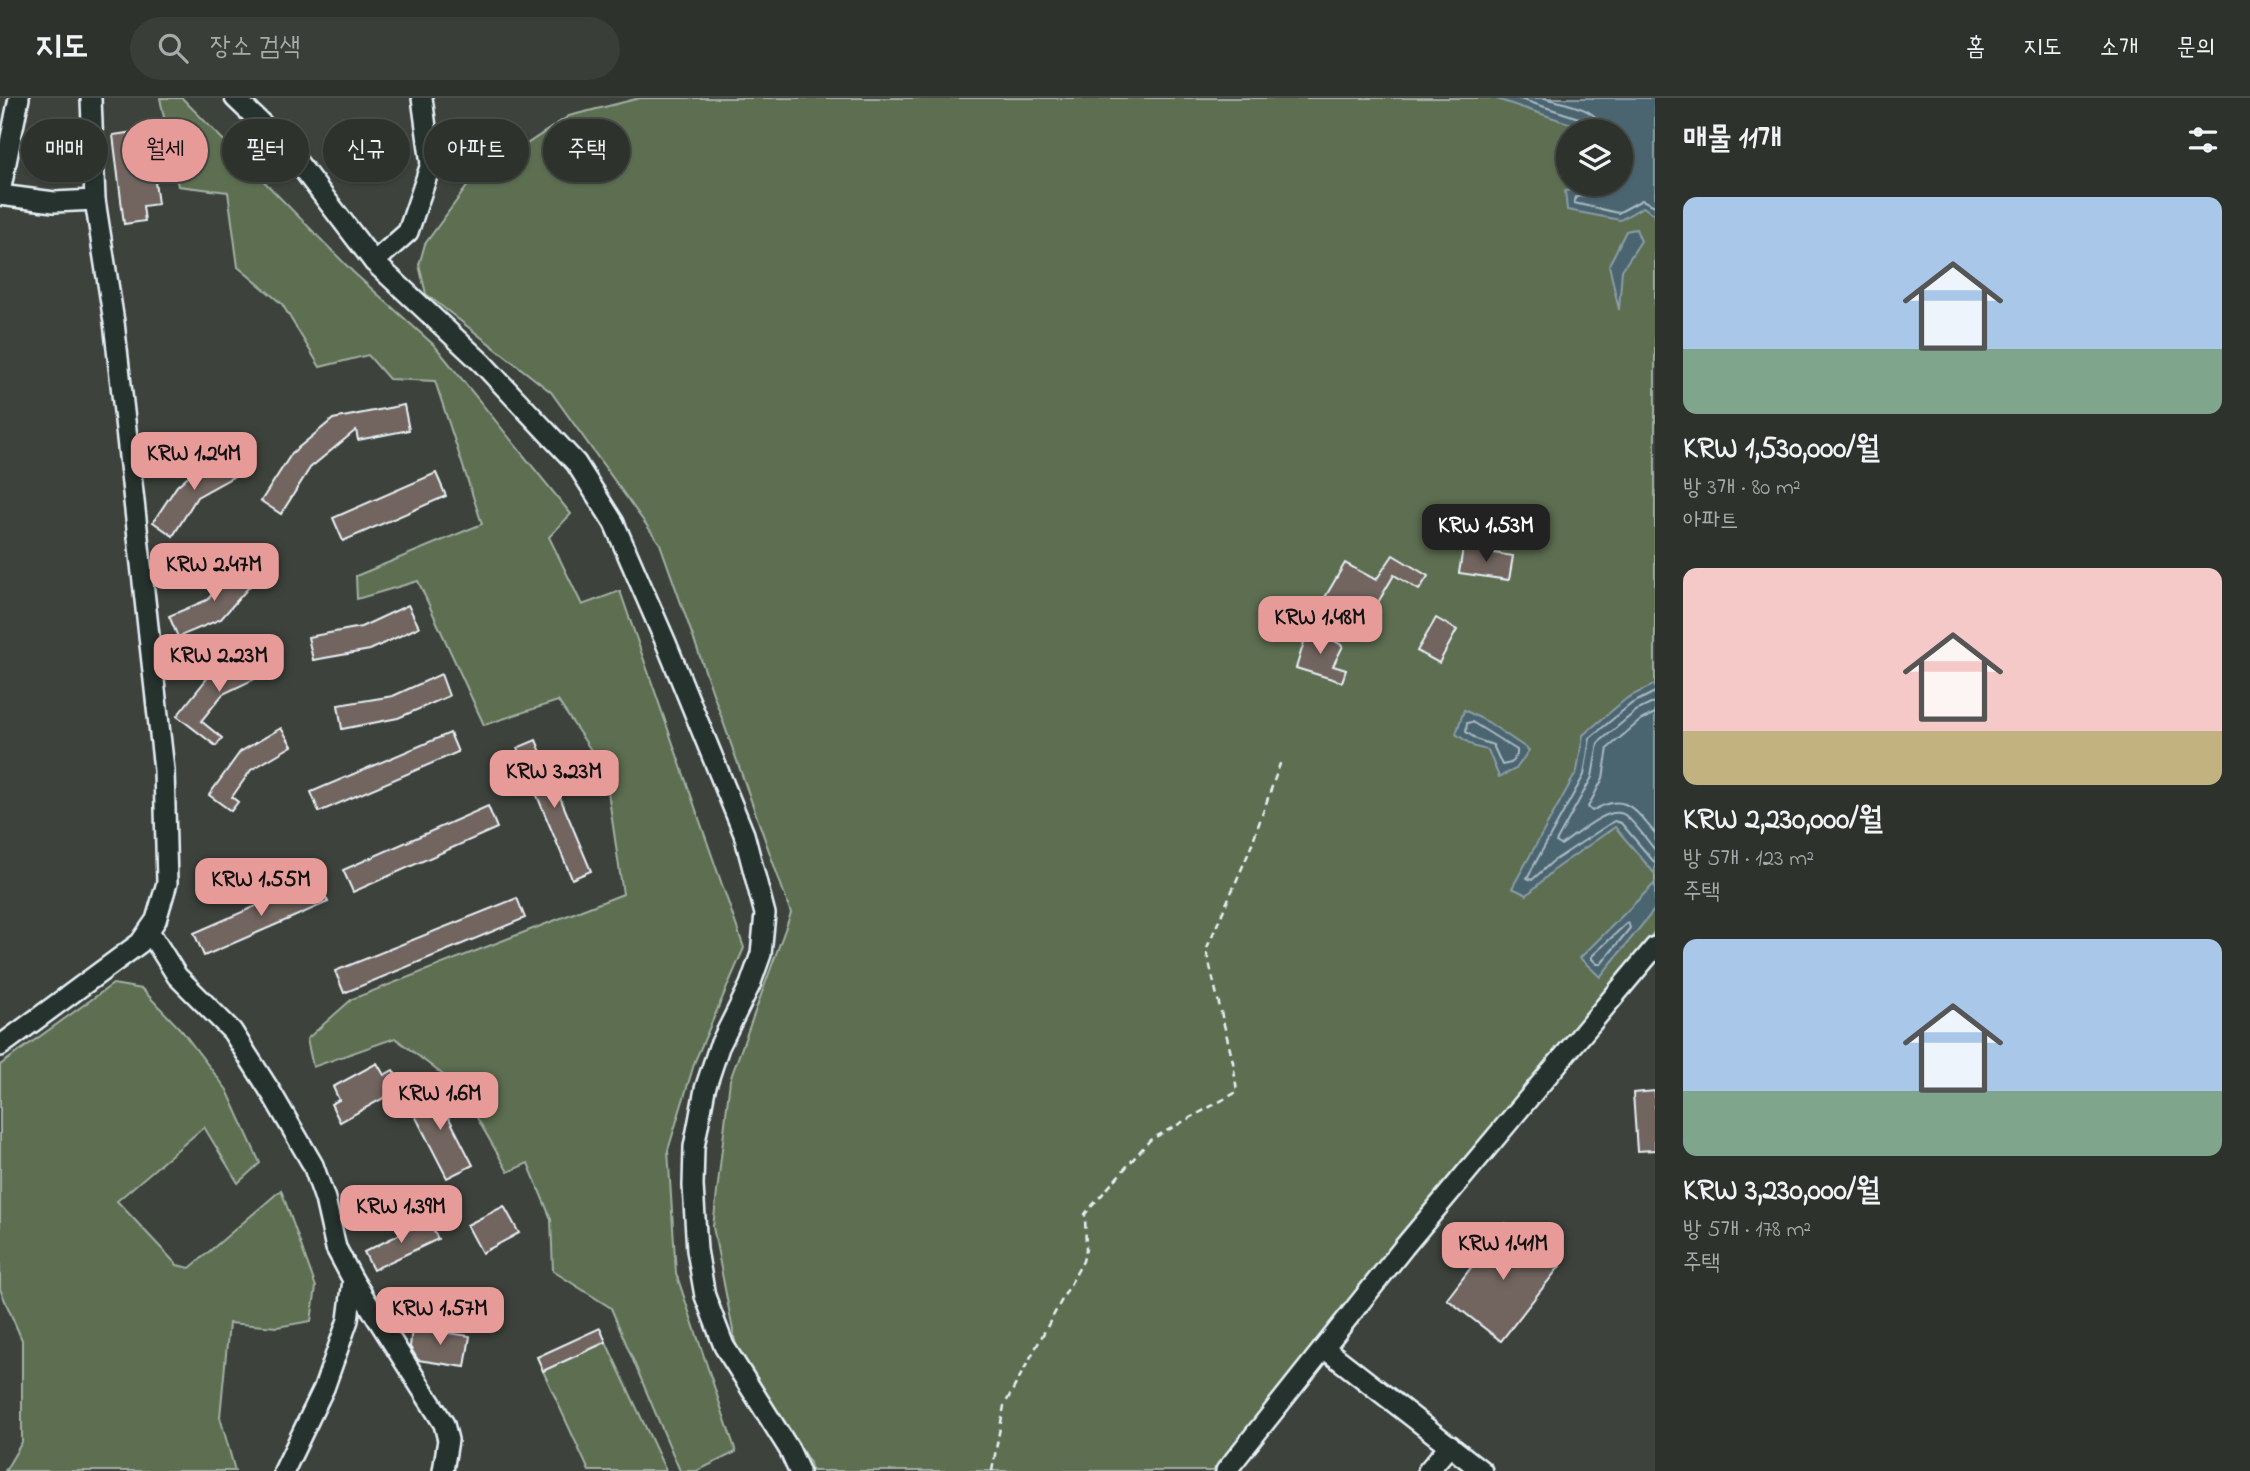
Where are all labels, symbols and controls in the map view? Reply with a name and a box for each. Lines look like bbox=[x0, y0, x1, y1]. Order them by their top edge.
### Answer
search box bbox=[130, 17, 620, 80]
text: 지도 bbox=[35, 24, 88, 72]
icon: search bbox=[154, 29, 192, 67]
text: 장소 검색 bbox=[210, 29, 300, 67]
text: 홈 bbox=[1966, 31, 1985, 66]
text: 지도 bbox=[2023, 31, 2062, 66]
text: 소개 bbox=[2100, 31, 2138, 66]
text: 문의 bbox=[2176, 31, 2215, 66]
text: 매물 11개 bbox=[1683, 118, 1782, 162]
chip: 매매 bbox=[21, 119, 108, 182]
chip: 월세 bbox=[122, 119, 208, 182]
chip: 필터 bbox=[222, 119, 309, 182]
chip: 신규 bbox=[323, 119, 410, 182]
chip: 아파트 bbox=[424, 119, 529, 182]
chip: 주택 bbox=[543, 119, 630, 182]
map controls bbox=[1556, 119, 1633, 196]
button: layers bbox=[1556, 119, 1633, 196]
icon: filters bbox=[2184, 121, 2222, 159]
icon: home bbox=[1890, 243, 2016, 369]
text: KRW 1,530,000/월 bbox=[1683, 428, 1880, 472]
pin: KRW 1.24M bbox=[114, 432, 274, 492]
text: KRW 1.24M bbox=[147, 438, 241, 471]
text: 방 3개 · 80 m² bbox=[1683, 472, 1801, 505]
pin: KRW 1.53M bbox=[1406, 504, 1566, 564]
text: 아파트 bbox=[1683, 505, 1739, 538]
text: KRW 1.53M bbox=[1438, 510, 1534, 543]
pin: KRW 2.47M bbox=[134, 544, 294, 603]
text: KRW 2.47M bbox=[166, 549, 262, 582]
pin: KRW 1.48M bbox=[1240, 596, 1400, 656]
text: KRW 1.48M bbox=[1274, 602, 1366, 635]
icon: home bbox=[1890, 614, 2016, 740]
pin: KRW 2.23M bbox=[139, 634, 299, 694]
text: KRW 2.23M bbox=[170, 640, 268, 673]
pin: KRW 3.23M bbox=[474, 750, 634, 810]
text: KRW 3.23M bbox=[506, 756, 602, 789]
text: KRW 2,230,000/월 bbox=[1683, 799, 1883, 843]
text: 방 5개 · 123 m² bbox=[1683, 843, 1814, 876]
pin: KRW 1.55M bbox=[181, 858, 341, 918]
text: KRW 1.55M bbox=[211, 864, 311, 897]
text: 주택 bbox=[1683, 876, 1720, 909]
icon: home bbox=[1890, 985, 2016, 1111]
pin: KRW 1.6M bbox=[368, 1072, 512, 1132]
text: KRW 1.6M bbox=[398, 1078, 482, 1111]
text: KRW 3,230,000/월 bbox=[1683, 1170, 1880, 1214]
pin: KRW 1.39M bbox=[321, 1186, 481, 1245]
text: KRW 1.39M bbox=[356, 1191, 446, 1224]
text: 방 5개 · 178 m² bbox=[1683, 1214, 1811, 1247]
pin: KRW 1.41M bbox=[1423, 1222, 1583, 1282]
text: KRW 1.41M bbox=[1458, 1228, 1548, 1261]
text: 주택 bbox=[1683, 1247, 1720, 1280]
pin: KRW 1.57M bbox=[360, 1288, 520, 1347]
text: KRW 1.57M bbox=[392, 1293, 488, 1326]

